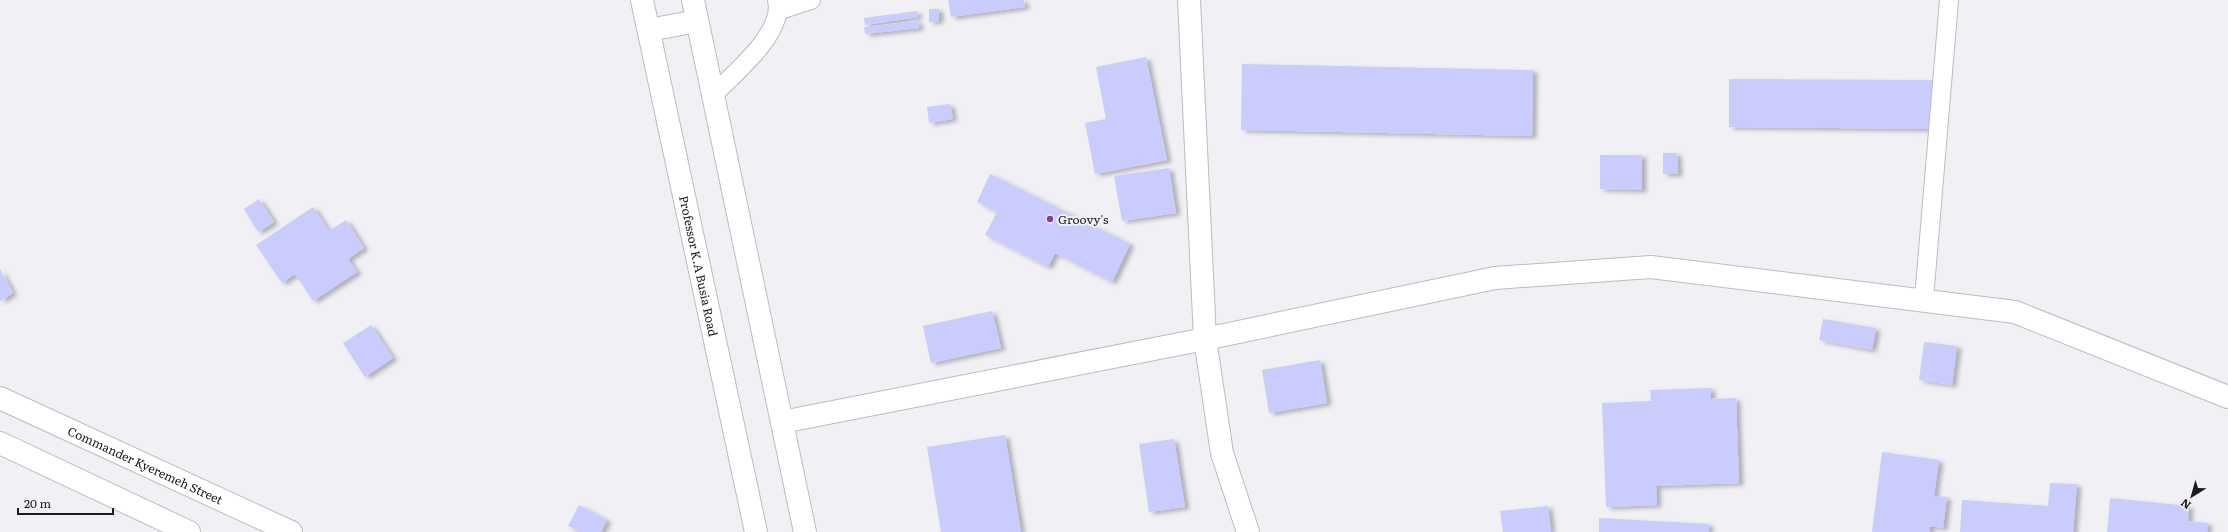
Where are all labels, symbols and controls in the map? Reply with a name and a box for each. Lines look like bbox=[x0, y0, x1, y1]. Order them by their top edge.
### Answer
street label: Professor K.A Busia Road bbox=[675, 194, 723, 339]
place label: Groovy's bbox=[1058, 210, 1109, 228]
marker: Groovy's bbox=[1045, 214, 1055, 224]
street label: Commander Kyeremeh Street bbox=[65, 421, 226, 508]
north arrow bbox=[2172, 476, 2212, 516]
scale bar bbox=[18, 490, 113, 516]
text: 20 m bbox=[24, 494, 51, 512]
text: N bbox=[2177, 496, 2194, 514]

